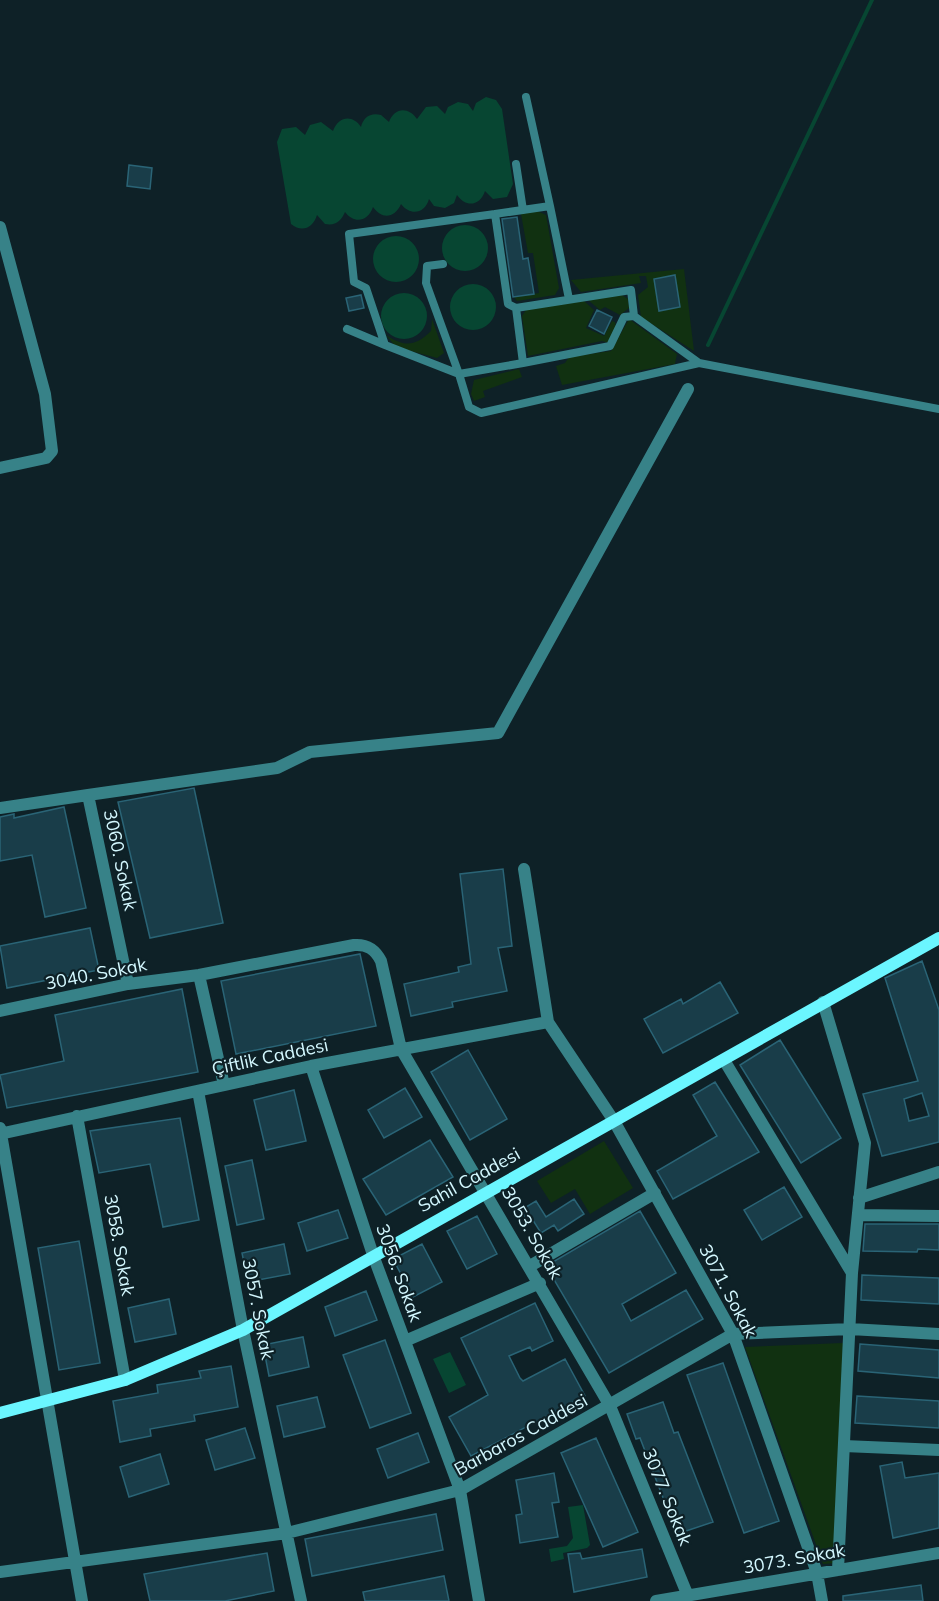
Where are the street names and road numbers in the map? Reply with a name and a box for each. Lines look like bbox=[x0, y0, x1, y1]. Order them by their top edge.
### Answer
street label: 3060. Sokak bbox=[99, 807, 143, 913]
street label: 3040. Sokak bbox=[43, 952, 149, 995]
street label: Çiftlik Caddesi bbox=[210, 1033, 330, 1080]
street label: Sahil Caddesi bbox=[414, 1142, 524, 1217]
street label: 3053. Sokak bbox=[497, 1183, 568, 1284]
street label: 3058. Sokak bbox=[99, 1192, 140, 1298]
street label: 3056. Sokak bbox=[371, 1221, 428, 1326]
street label: 3071. Sokak bbox=[694, 1240, 763, 1342]
street label: 3057. Sokak bbox=[237, 1256, 280, 1362]
street label: Barbaros Caddesi bbox=[450, 1388, 591, 1481]
street label: 3077. Sokak bbox=[638, 1445, 698, 1549]
street label: 3073. Sokak bbox=[741, 1538, 847, 1579]

